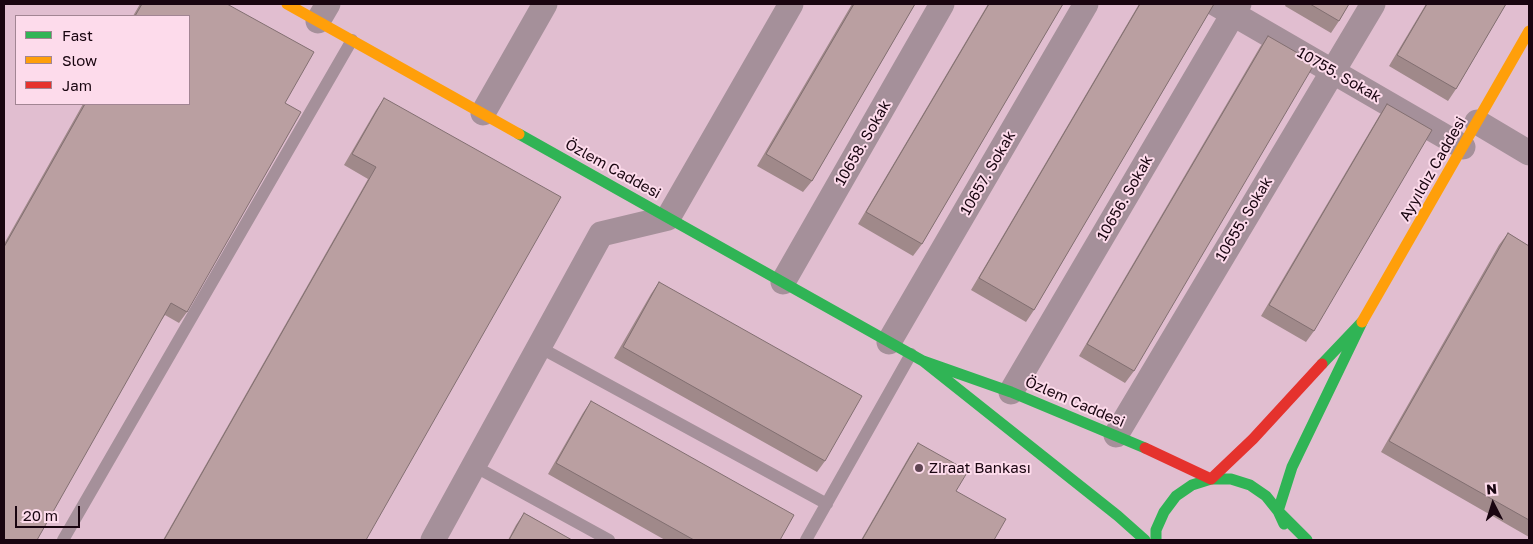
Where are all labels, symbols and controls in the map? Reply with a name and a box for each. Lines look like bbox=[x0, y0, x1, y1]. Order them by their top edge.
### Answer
legend bbox=[15, 15, 190, 105]
text: Fast bbox=[62, 26, 93, 44]
street label: 10755. Sokak bbox=[1294, 44, 1384, 106]
text: Slow bbox=[62, 51, 97, 69]
text: Jam bbox=[62, 76, 92, 94]
street label: 10658. Sokak bbox=[831, 97, 895, 189]
street label: Ayyıldız Caddesi bbox=[1396, 114, 1470, 224]
street label: 10657. Sokak bbox=[957, 128, 1019, 218]
street label: Özlem Caddesi bbox=[562, 135, 664, 203]
street label: 10656. Sokak bbox=[1093, 152, 1157, 244]
street label: 10655. Sokak bbox=[1212, 174, 1276, 264]
street label: Özlem Caddesi bbox=[1022, 373, 1128, 431]
place label: Ziraat Bankası bbox=[929, 459, 1031, 477]
marker: Ziraat Bankası bbox=[913, 462, 925, 474]
north arrow bbox=[1468, 479, 1518, 529]
text: N bbox=[1486, 480, 1498, 497]
scale bar bbox=[18, 496, 82, 528]
text: 20 m bbox=[23, 506, 58, 524]

